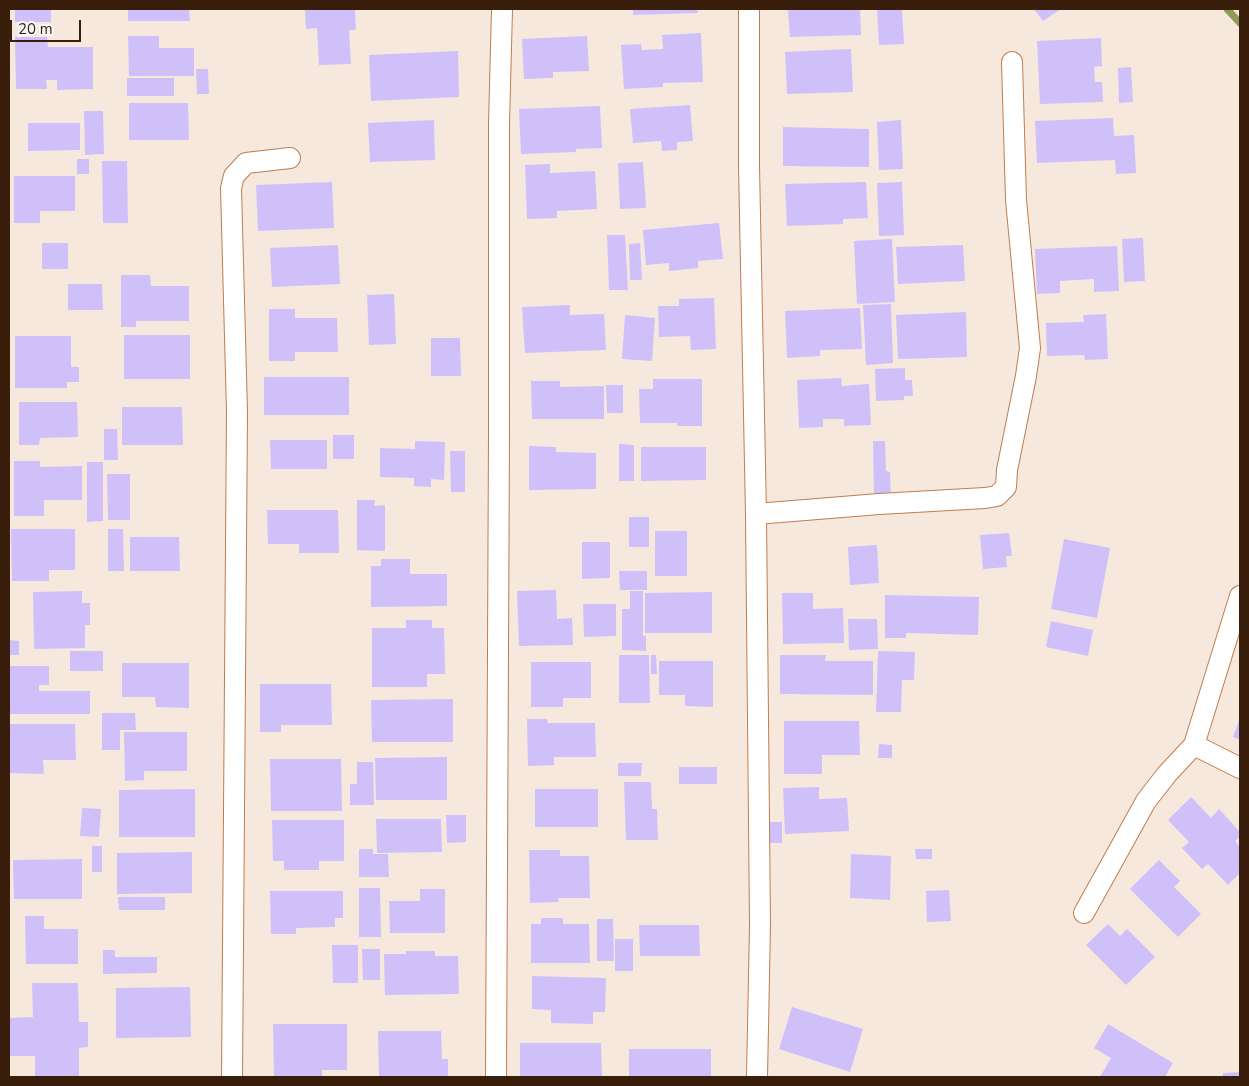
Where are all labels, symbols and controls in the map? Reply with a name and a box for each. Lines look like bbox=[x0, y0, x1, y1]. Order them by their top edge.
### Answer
scale bar bbox=[12, 10, 84, 42]
text: 20 m bbox=[18, 19, 53, 39]

